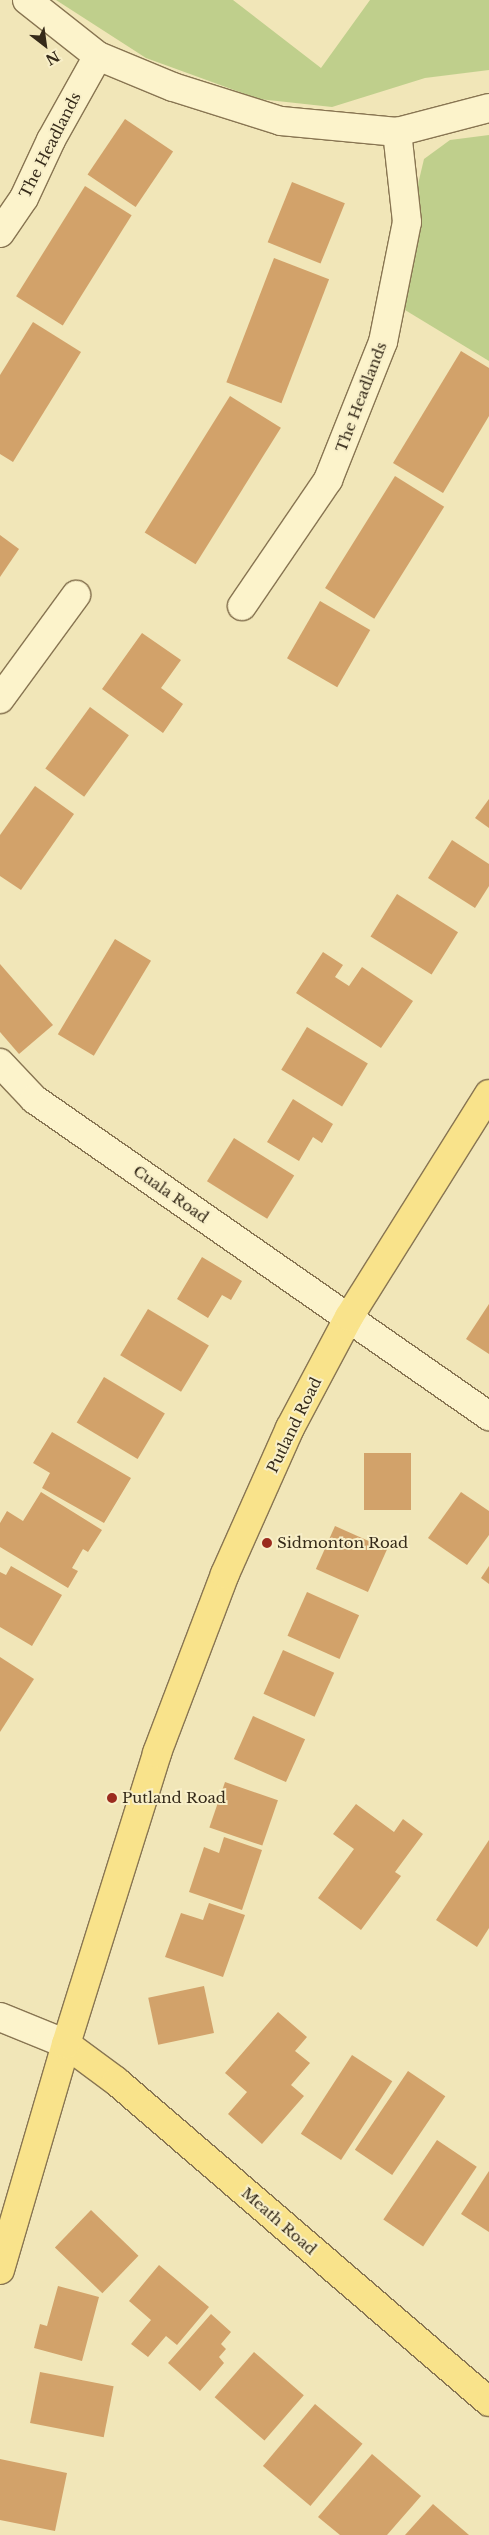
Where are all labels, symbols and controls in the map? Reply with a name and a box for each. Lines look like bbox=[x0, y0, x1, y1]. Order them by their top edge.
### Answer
north arrow bbox=[20, 20, 70, 70]
text: N bbox=[42, 47, 63, 69]
street label: The Headlands bbox=[16, 89, 84, 201]
street label: The Headlands bbox=[332, 340, 390, 454]
street label: Cuala Road bbox=[130, 1161, 212, 1227]
street label: Putland Road bbox=[263, 1374, 325, 1476]
place label: Sidmonton Road bbox=[277, 1534, 408, 1552]
marker: Sidmonton Road bbox=[261, 1537, 273, 1549]
place label: Putland Road bbox=[122, 1789, 226, 1807]
marker: Putland Road bbox=[106, 1792, 118, 1804]
street label: Meath Road bbox=[238, 2184, 320, 2258]

